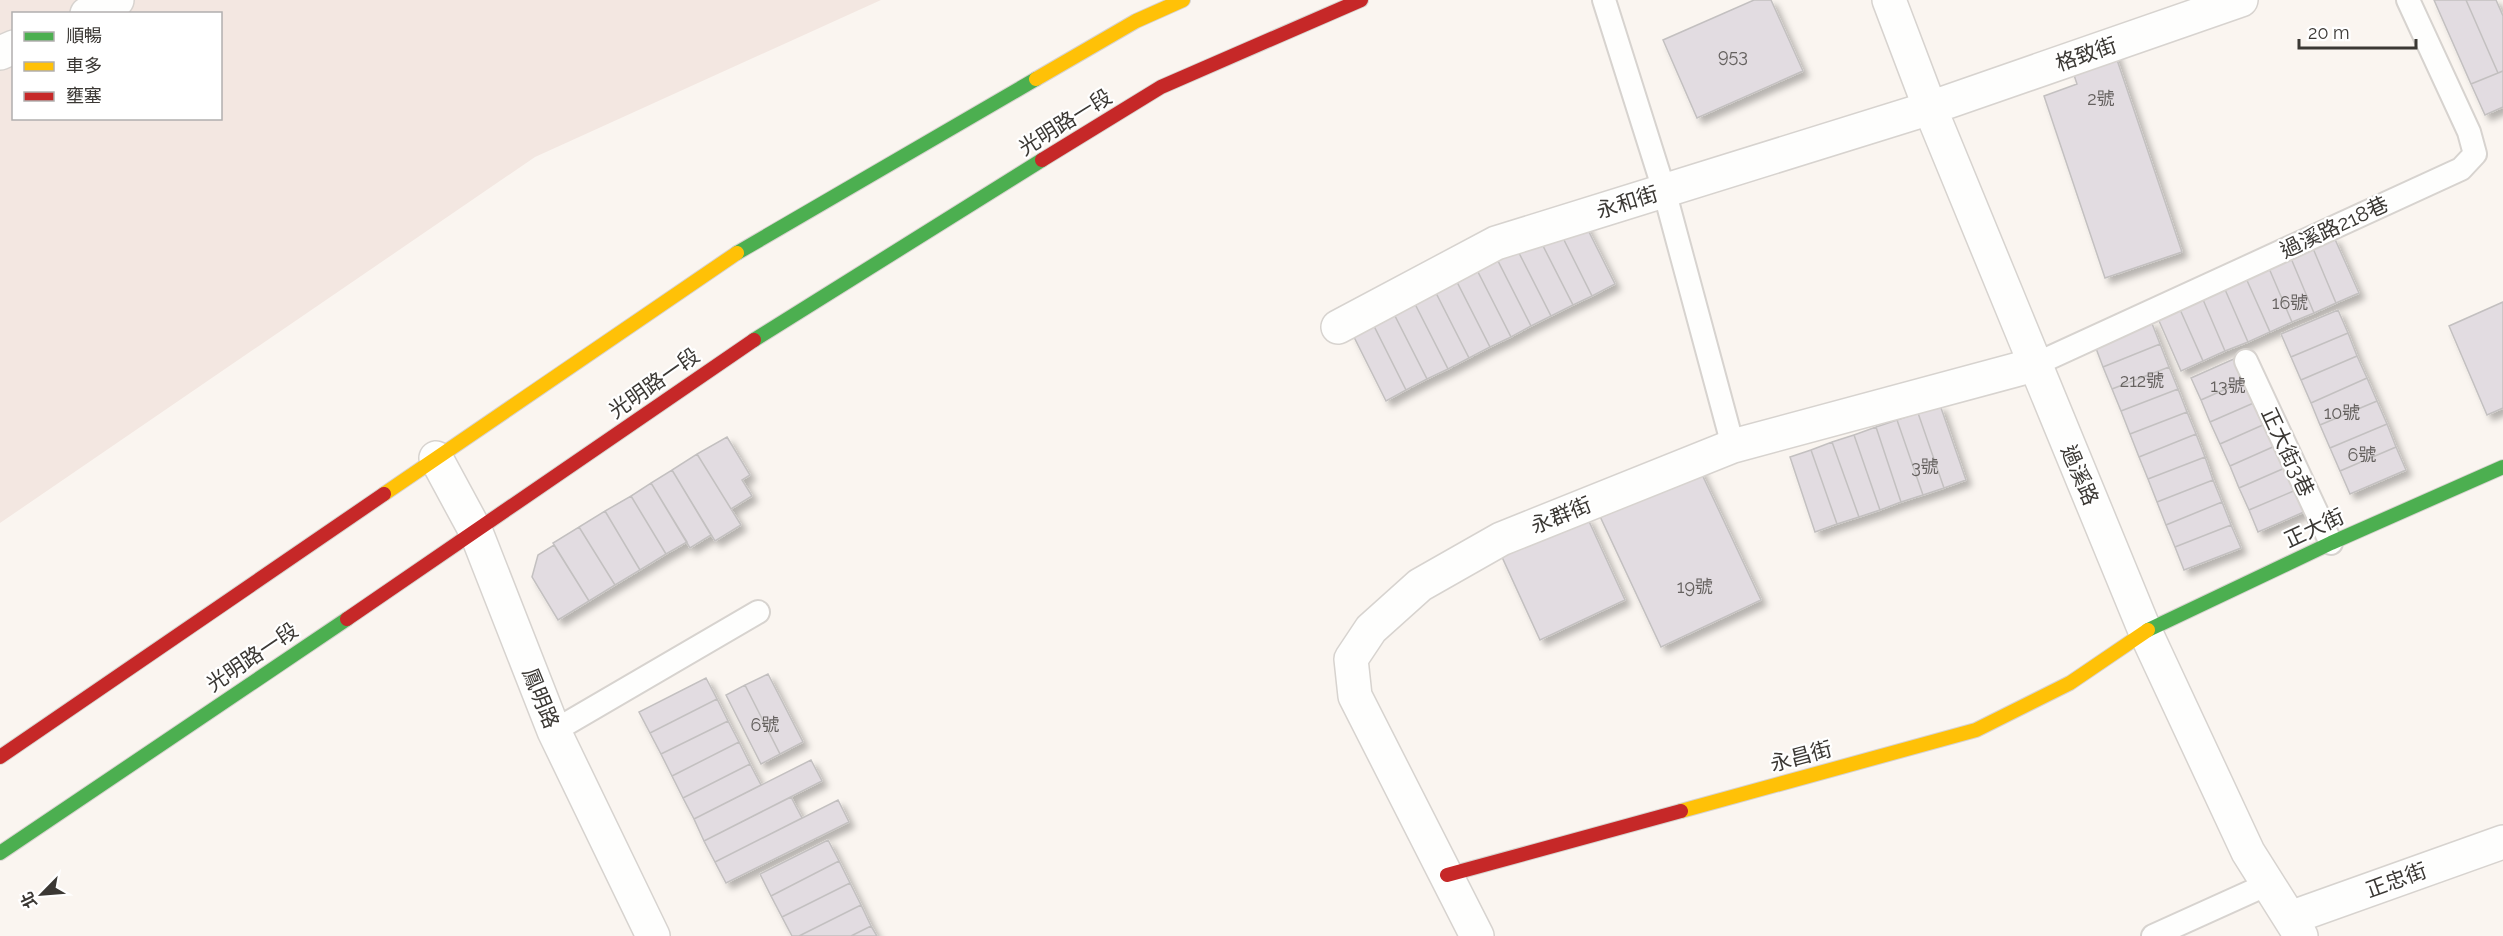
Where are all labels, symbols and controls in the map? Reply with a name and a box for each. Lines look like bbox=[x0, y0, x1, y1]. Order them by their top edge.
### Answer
legend bbox=[12, 12, 222, 120]
scale bar bbox=[2299, 12, 2416, 50]
text: 20 m bbox=[2308, 22, 2350, 43]
text: 順暢 bbox=[66, 25, 102, 46]
street label: 格致街 bbox=[2052, 32, 2120, 76]
house number: 953 bbox=[1718, 45, 1748, 66]
text: 車多 bbox=[66, 55, 102, 76]
street label: 光明路一段 bbox=[1014, 84, 1116, 160]
text: 壅塞 bbox=[66, 85, 102, 106]
house number: 2號 bbox=[2087, 88, 2115, 109]
street label: 永和街 bbox=[1593, 181, 1661, 223]
street label: 過溪路218巷 bbox=[2276, 191, 2392, 263]
house number: 16號 bbox=[2272, 292, 2308, 313]
street label: 光明路一段 bbox=[604, 343, 704, 423]
house number: 212號 bbox=[2120, 370, 2164, 391]
house number: 13號 bbox=[2210, 375, 2246, 396]
house number: 10號 bbox=[2324, 402, 2360, 423]
street label: 正大街3巷 bbox=[2257, 404, 2319, 500]
street label: 過溪路 bbox=[2056, 441, 2104, 509]
house number: 6號 bbox=[2348, 444, 2376, 465]
house number: 3號 bbox=[1911, 456, 1939, 477]
street label: 永群街 bbox=[1527, 492, 1595, 538]
street label: 正大街 bbox=[2280, 503, 2348, 553]
house number: 19號 bbox=[1677, 576, 1713, 597]
street label: 光明路一段 bbox=[201, 617, 303, 697]
street label: 鳳明路 bbox=[518, 664, 564, 732]
house number: 6號 bbox=[751, 714, 779, 735]
street label: 永昌街 bbox=[1767, 736, 1835, 776]
street label: 正忠街 bbox=[2362, 857, 2430, 903]
north arrow bbox=[12, 864, 72, 924]
text: 北 bbox=[17, 889, 41, 911]

